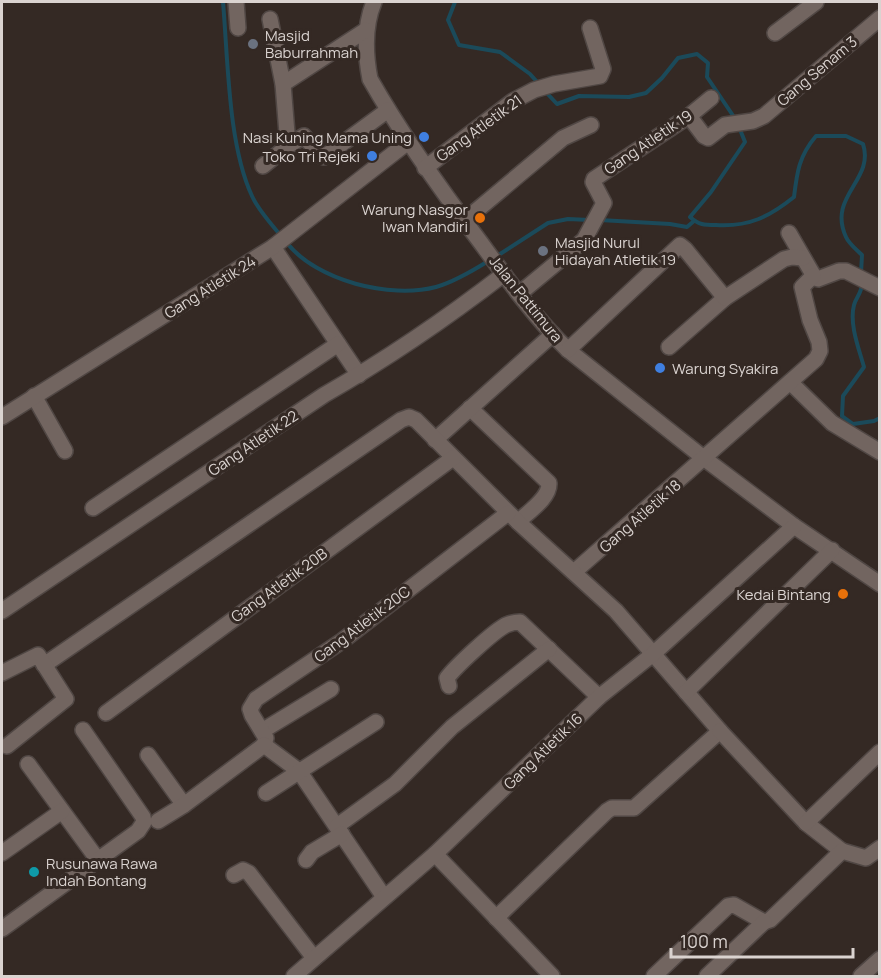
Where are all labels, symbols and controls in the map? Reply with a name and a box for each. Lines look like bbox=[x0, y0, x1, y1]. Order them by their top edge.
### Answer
place label: Masjid Baburrahmah bbox=[265, 25, 358, 63]
street label: Gang Senam 3 bbox=[772, 31, 862, 111]
marker: Masjid Baburrahmah bbox=[246, 37, 260, 51]
street label: Gang Atletik 21 bbox=[432, 90, 526, 166]
street label: Gang Atletik 19 bbox=[600, 105, 696, 179]
place label: Nasi Kuning Mama Uning bbox=[243, 127, 412, 148]
marker: Nasi Kuning Mama Uning bbox=[417, 130, 431, 144]
place label: Toko Tri Rejeki bbox=[262, 146, 360, 167]
marker: Toko Tri Rejeki bbox=[365, 149, 379, 163]
place label: Warung Nasgor Iwan Mandiri bbox=[362, 199, 469, 237]
marker: Warung Nasgor Iwan Mandiri bbox=[473, 211, 487, 225]
place label: Masjid Nurul Hidayah Atletik 19 bbox=[555, 232, 676, 270]
marker: Masjid Nurul Hidayah Atletik 19 bbox=[536, 244, 550, 258]
street label: Gang Atletik 24 bbox=[160, 250, 260, 324]
street label: Jalan Pattimura bbox=[485, 251, 567, 347]
place label: Warung Syakira bbox=[672, 358, 778, 379]
marker: Warung Syakira bbox=[653, 361, 667, 375]
street label: Gang Atletik 22 bbox=[204, 405, 302, 481]
street label: Gang Atletik 18 bbox=[595, 475, 685, 557]
street label: Gang Atletik 20B bbox=[227, 543, 331, 627]
street label: Gang Atletik 20C bbox=[310, 581, 415, 667]
place label: Kedai Bintang bbox=[736, 584, 831, 605]
marker: Kedai Bintang bbox=[836, 587, 850, 601]
street label: Gang Atletik 16 bbox=[499, 708, 587, 794]
place label: Rusunawa Rawa Indah Bontang bbox=[46, 853, 157, 891]
marker: Rusunawa Rawa Indah Bontang bbox=[27, 865, 41, 879]
scale bar bbox=[671, 921, 852, 959]
text: 100 m bbox=[680, 929, 728, 953]

